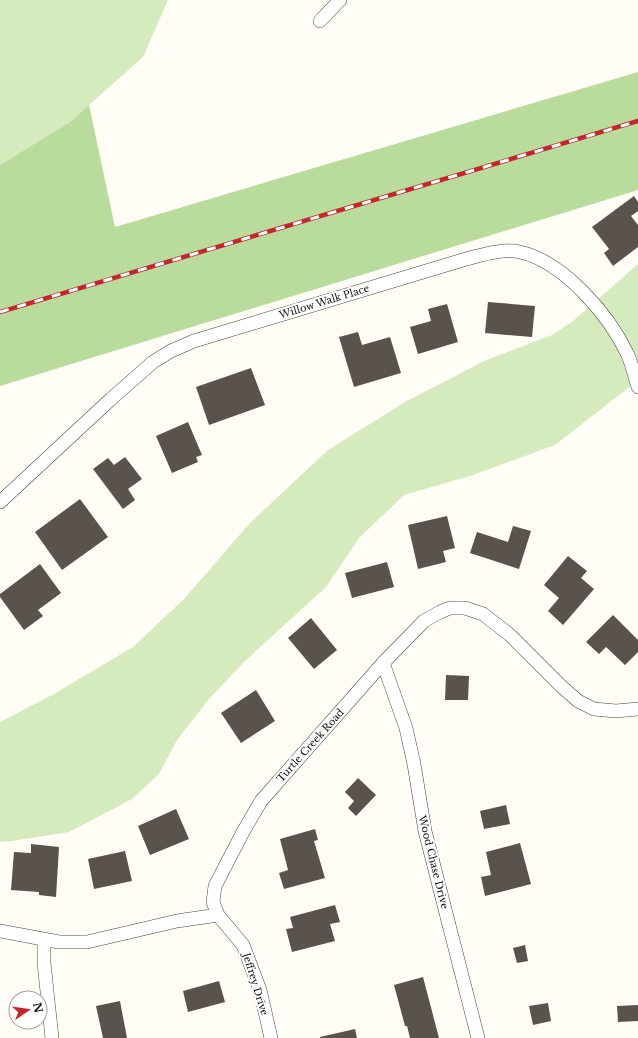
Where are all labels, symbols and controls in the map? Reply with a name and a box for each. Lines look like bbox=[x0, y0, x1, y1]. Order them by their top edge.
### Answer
street label: Willow Walk Place bbox=[276, 281, 371, 322]
street label: Turtle Creek Road bbox=[274, 706, 347, 785]
street label: Wood Chase Drive bbox=[415, 813, 451, 910]
street label: Jeffrey Drive bbox=[239, 949, 271, 1017]
north arrow bbox=[8, 990, 48, 1030]
text: N bbox=[30, 1001, 46, 1015]

